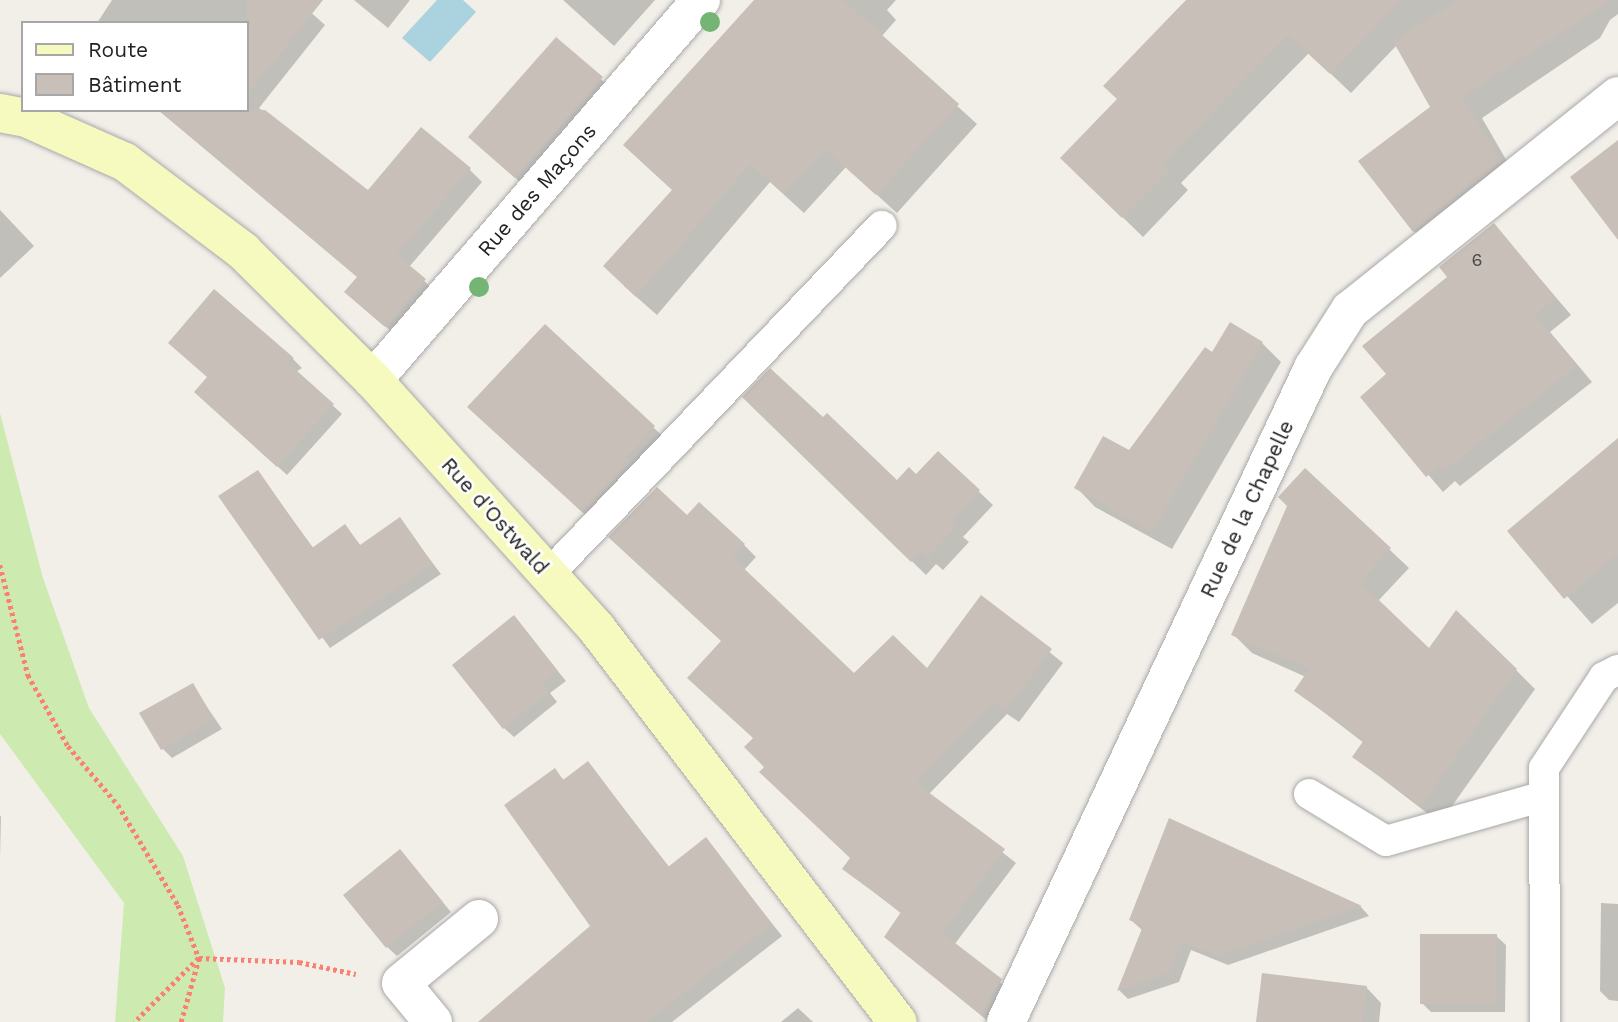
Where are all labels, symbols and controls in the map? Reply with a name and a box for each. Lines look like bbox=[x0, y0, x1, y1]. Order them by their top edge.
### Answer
legend bbox=[21, 21, 248, 112]
text: Route bbox=[88, 37, 148, 62]
text: Bâtiment bbox=[88, 72, 181, 97]
street label: Rue des Maçons bbox=[473, 118, 601, 262]
house number: 6 bbox=[1472, 249, 1482, 271]
street label: Rue de la Chapelle bbox=[1195, 416, 1299, 602]
street label: Rue d'Ostwald bbox=[436, 452, 554, 580]

